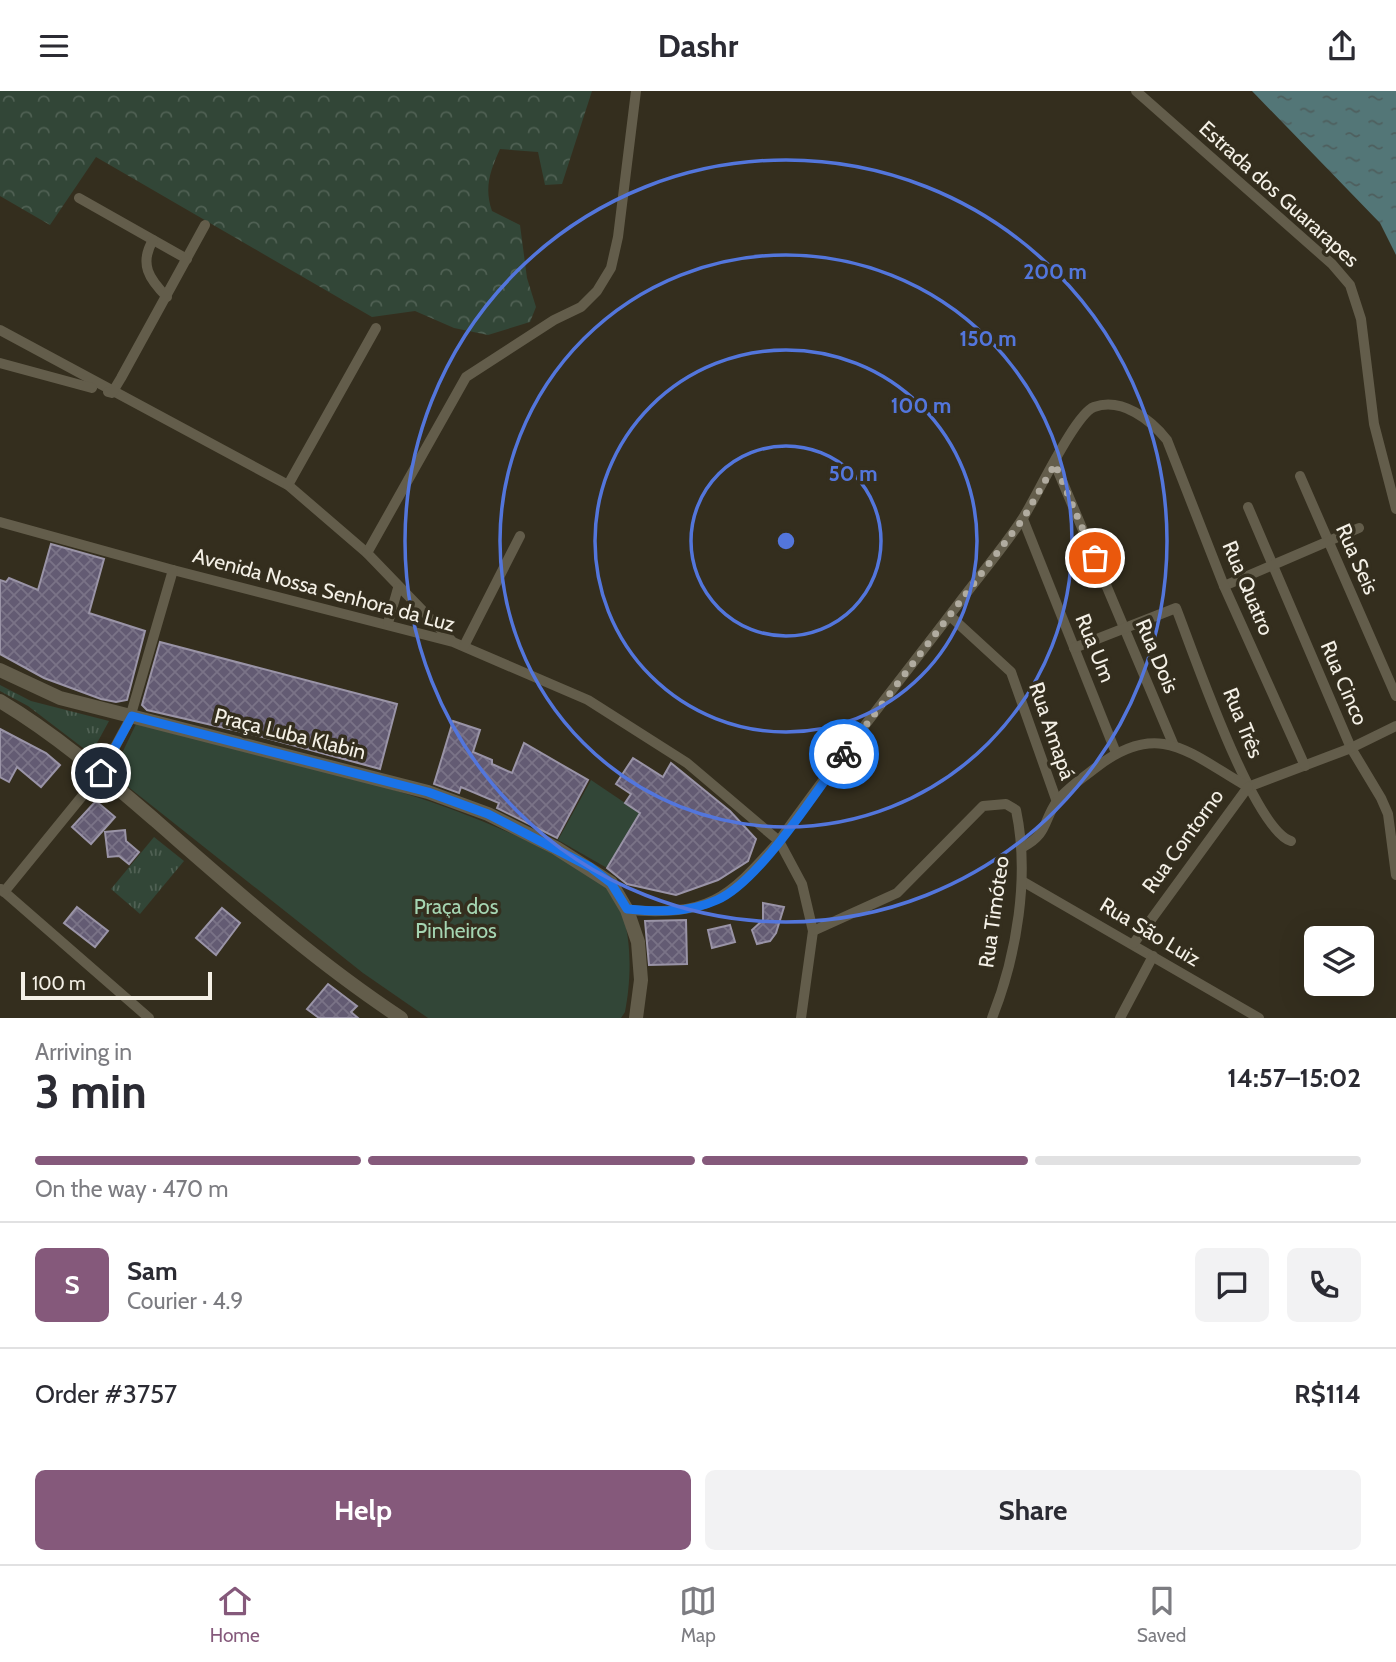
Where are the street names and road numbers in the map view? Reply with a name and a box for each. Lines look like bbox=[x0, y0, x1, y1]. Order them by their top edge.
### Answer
street label: Estrada dos Guararapes bbox=[1194, 115, 1365, 272]
street label: Rua Seis bbox=[1331, 520, 1384, 598]
street label: Rua Quatro bbox=[1217, 537, 1280, 639]
street label: Avenida Nossa Senhora da Luz bbox=[190, 542, 458, 637]
street label: Rua Um bbox=[1070, 610, 1120, 686]
street label: Rua Dois bbox=[1131, 615, 1184, 697]
street label: Rua Cinco bbox=[1316, 637, 1373, 729]
street label: Rua Amapá bbox=[1024, 679, 1081, 783]
street label: Rua Três bbox=[1218, 684, 1269, 762]
street label: Praça Luba Klabin bbox=[212, 703, 369, 764]
street label: Rua Contorno bbox=[1136, 784, 1229, 898]
street label: Rua Timóteo bbox=[973, 854, 1014, 970]
street label: Rua São Luiz bbox=[1096, 892, 1205, 971]

